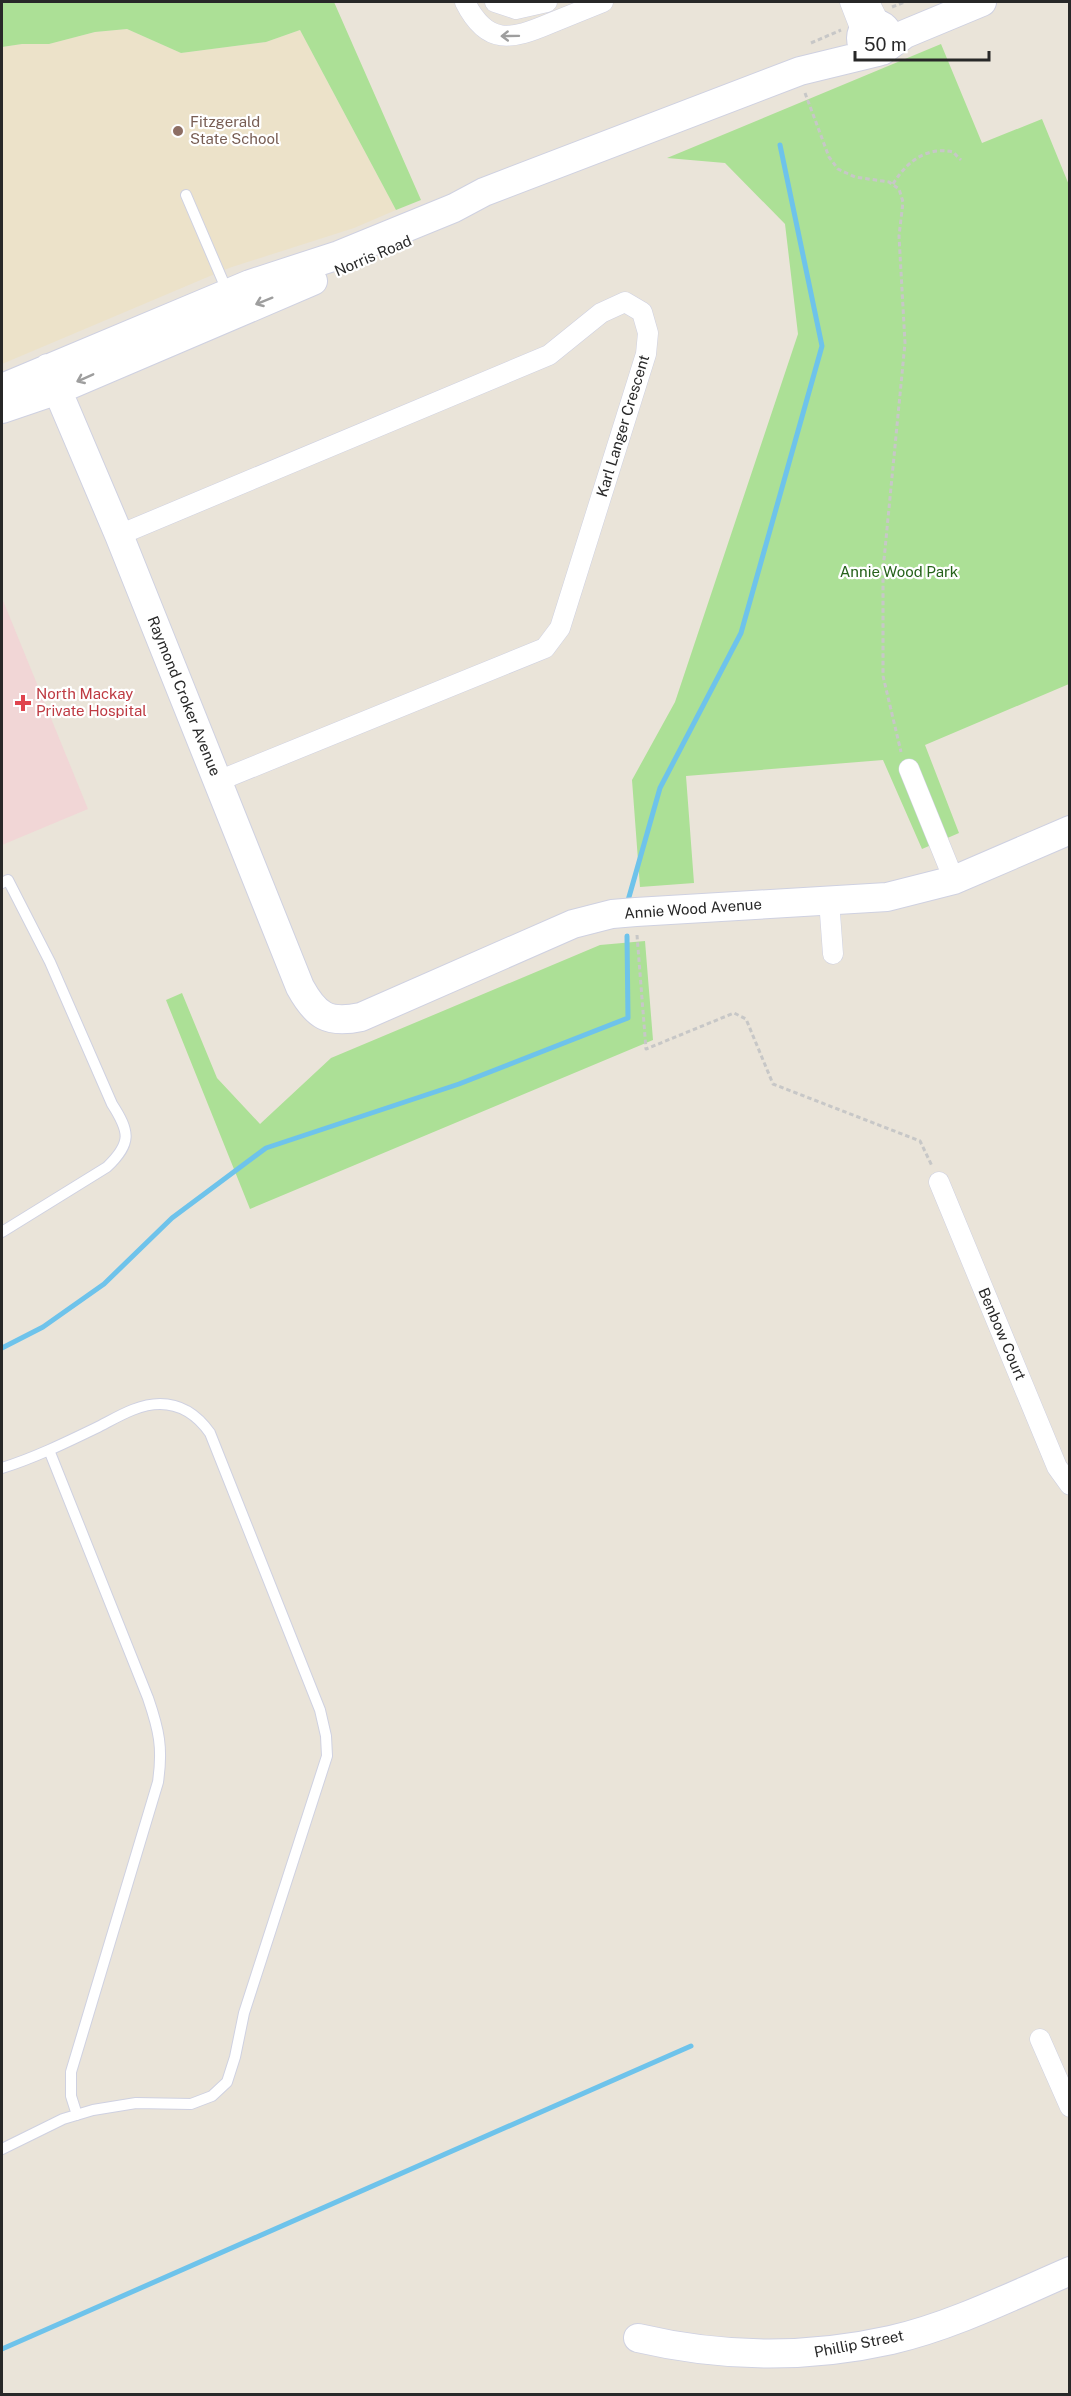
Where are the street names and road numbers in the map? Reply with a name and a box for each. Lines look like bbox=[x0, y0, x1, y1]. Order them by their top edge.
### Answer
street label: Norris Road bbox=[332, 232, 414, 279]
street label: Karl Langer Crescent bbox=[593, 353, 652, 499]
street label: Raymond Croker Avenue bbox=[145, 613, 224, 778]
street label: Annie Wood Avenue bbox=[624, 895, 762, 922]
street label: Benbow Court bbox=[975, 1285, 1030, 1383]
street label: Phillip Street bbox=[813, 2326, 905, 2361]

